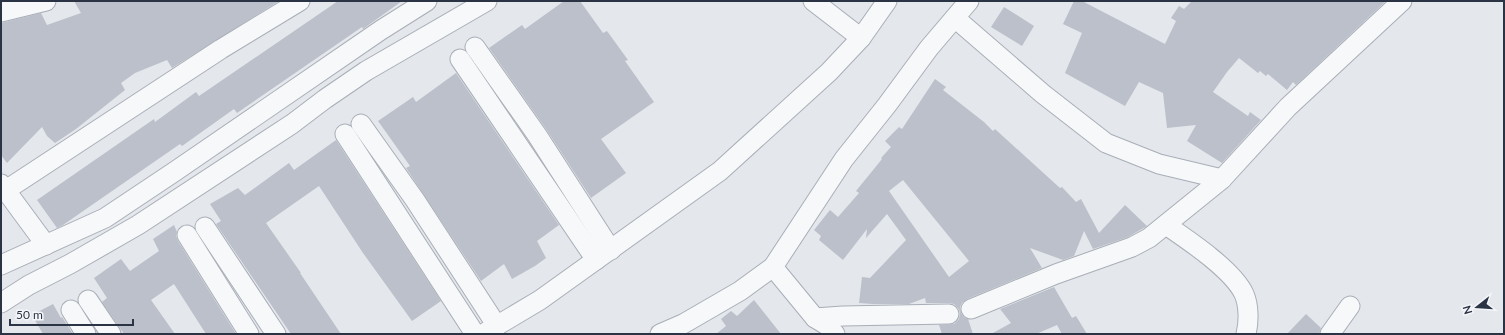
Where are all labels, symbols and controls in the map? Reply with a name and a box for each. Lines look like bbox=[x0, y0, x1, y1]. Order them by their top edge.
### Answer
north arrow bbox=[1457, 287, 1497, 327]
scale bar bbox=[10, 301, 133, 327]
text: N bbox=[1460, 304, 1474, 316]
text: 50 m bbox=[16, 307, 43, 322]

